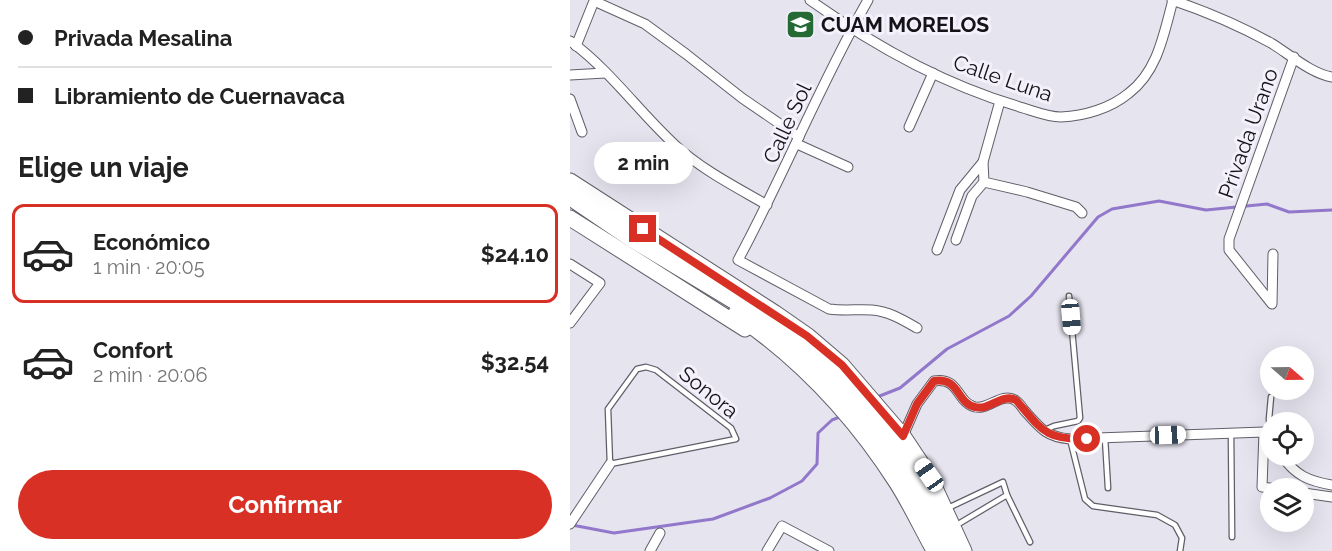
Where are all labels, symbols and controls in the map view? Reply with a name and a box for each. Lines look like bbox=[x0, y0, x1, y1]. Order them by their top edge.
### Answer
school or university icon: CUAM MORELOS bbox=[784, 8, 816, 40]
place label: CUAM MORELOS bbox=[821, 12, 989, 37]
text: Privada Mesalina bbox=[54, 25, 232, 51]
street label: Calle Luna bbox=[950, 49, 1056, 107]
street label: Privada Urano bbox=[1213, 65, 1283, 201]
street label: Calle Sol bbox=[758, 79, 817, 167]
text: Libramiento de Cuernavaca bbox=[54, 83, 345, 109]
callout: 2 min bbox=[593, 142, 692, 184]
text: 2 min bbox=[618, 151, 669, 175]
text: Elige un viaje bbox=[18, 152, 189, 183]
route end bbox=[629, 215, 656, 242]
icon: car bbox=[21, 227, 75, 281]
text: Económico bbox=[93, 229, 210, 255]
text: $24.10 bbox=[481, 241, 549, 267]
text: 1 min · 20:05 bbox=[93, 255, 205, 279]
car bbox=[1060, 298, 1082, 336]
icon: car bbox=[21, 335, 75, 389]
text: Confort bbox=[93, 337, 173, 363]
north arrow bbox=[1260, 346, 1314, 400]
map controls bbox=[1260, 346, 1314, 532]
text: $32.54 bbox=[481, 349, 549, 375]
street label: Sonora bbox=[674, 361, 744, 423]
text: 2 min · 20:06 bbox=[93, 363, 208, 387]
button: locate bbox=[1260, 412, 1314, 466]
route start bbox=[1073, 425, 1100, 452]
car bbox=[1150, 425, 1186, 445]
car bbox=[911, 455, 947, 495]
button: Confirmar bbox=[18, 470, 552, 539]
button: layers bbox=[1260, 478, 1314, 532]

